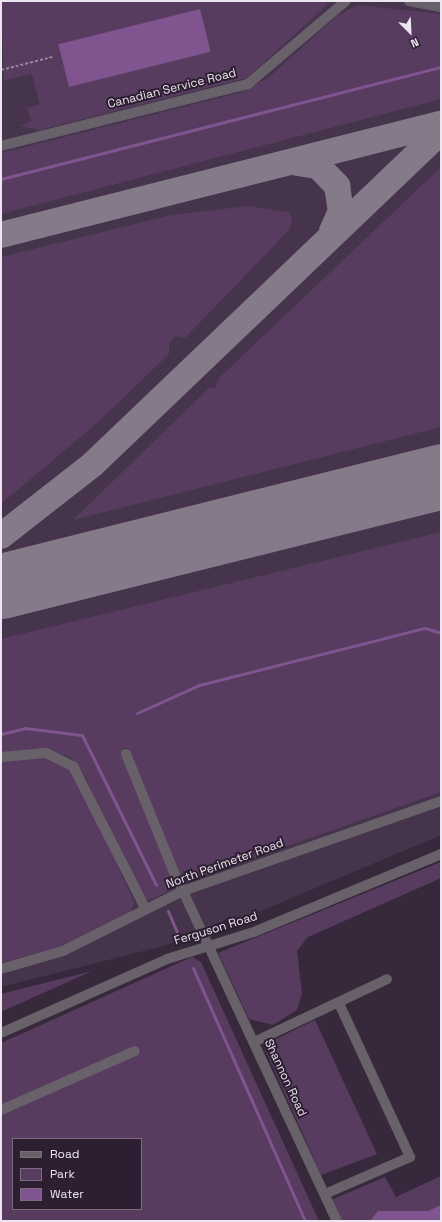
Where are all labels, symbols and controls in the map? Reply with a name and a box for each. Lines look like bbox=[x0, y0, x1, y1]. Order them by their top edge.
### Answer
north arrow bbox=[390, 12, 430, 52]
text: N bbox=[409, 35, 421, 51]
street label: Canadian Service Road bbox=[106, 66, 238, 112]
street label: North Perimeter Road bbox=[164, 836, 286, 892]
street label: Ferguson Road bbox=[173, 909, 259, 949]
street label: Shannon Road bbox=[261, 1037, 309, 1119]
legend bbox=[12, 1138, 142, 1210]
text: Road bbox=[50, 1146, 79, 1162]
text: Park bbox=[50, 1166, 75, 1182]
text: Water bbox=[50, 1186, 84, 1202]

